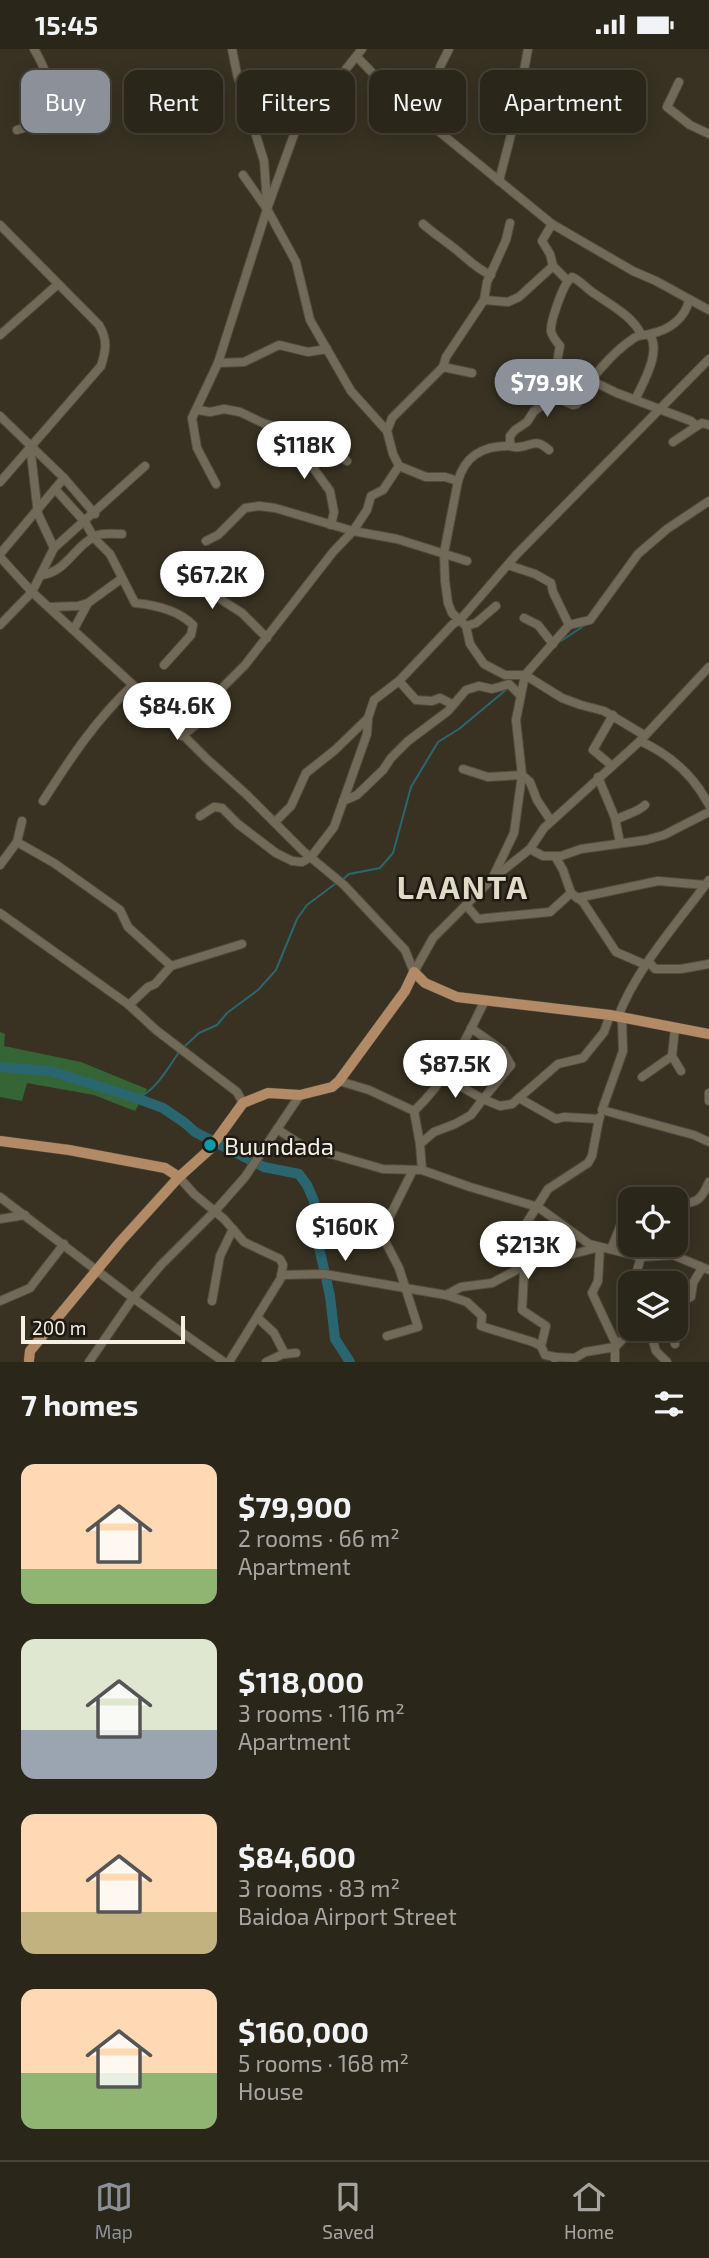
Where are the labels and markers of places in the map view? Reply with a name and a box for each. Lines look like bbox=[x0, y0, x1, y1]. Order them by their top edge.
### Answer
pin: $79.9K bbox=[490, 359, 604, 419]
pin: $118K bbox=[255, 421, 353, 481]
pin: $67.2K bbox=[155, 552, 269, 611]
pin: $84.6K bbox=[120, 683, 234, 742]
pin: $87.5K bbox=[398, 1041, 512, 1100]
place label: Buundada bbox=[224, 1131, 334, 1160]
marker: Buundada bbox=[202, 1137, 218, 1153]
pin: $160K bbox=[296, 1203, 394, 1263]
pin: $213K bbox=[479, 1221, 577, 1281]

